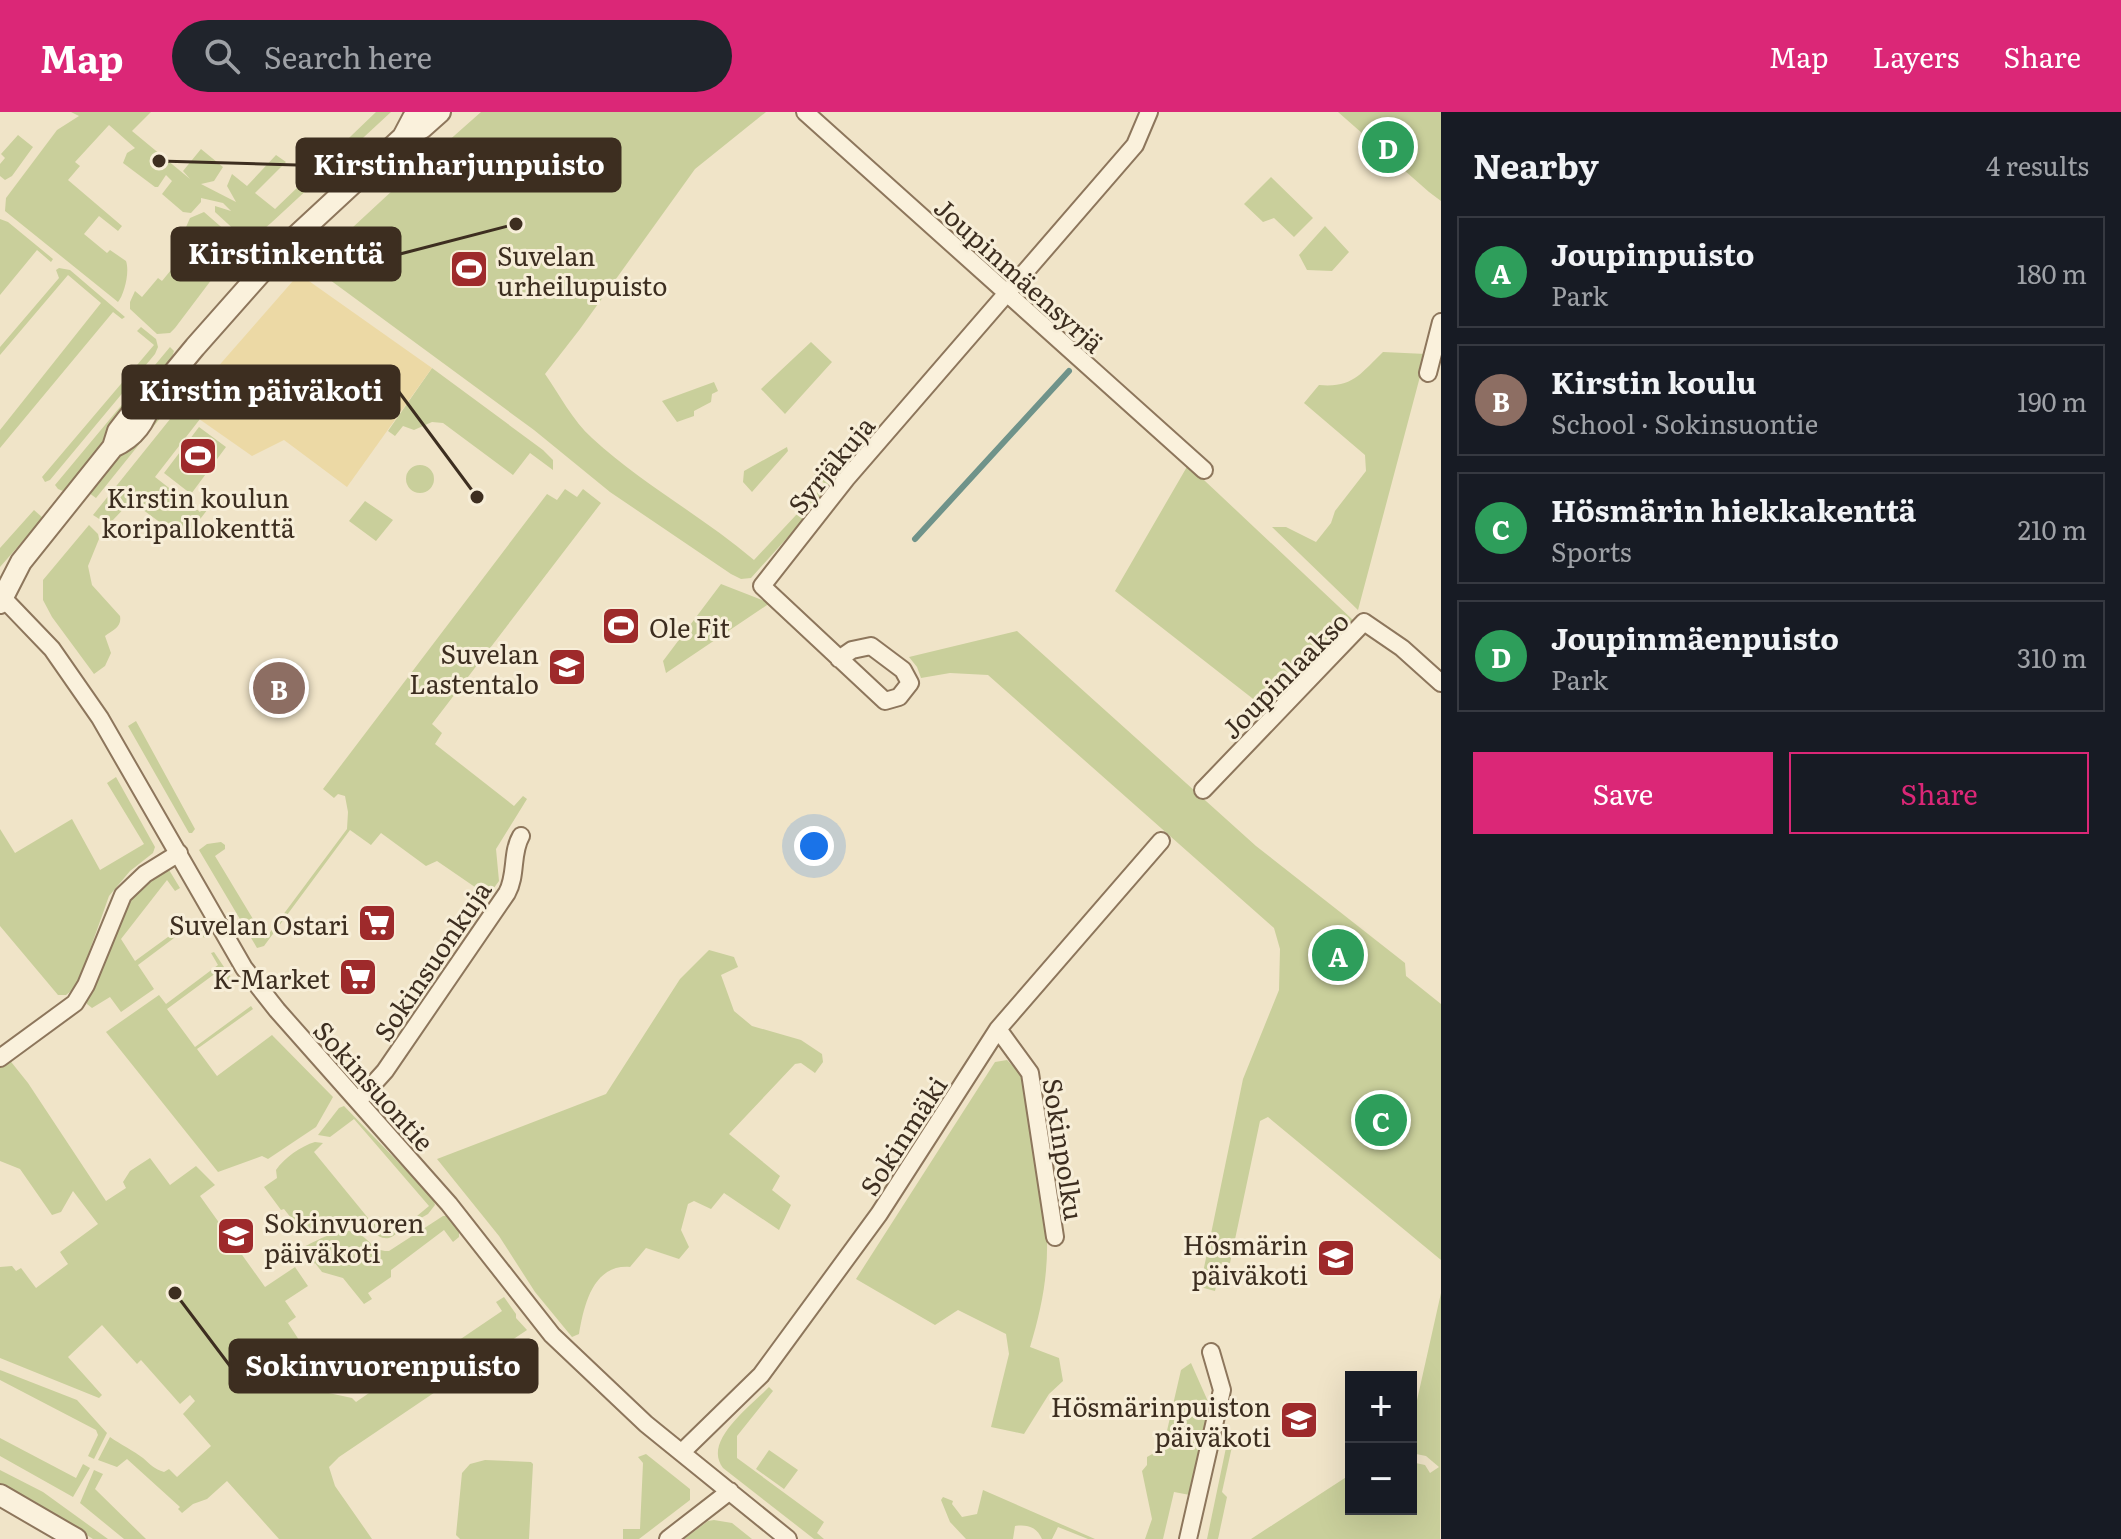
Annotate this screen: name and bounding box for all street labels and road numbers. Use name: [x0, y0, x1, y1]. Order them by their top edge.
street label: Joupinmäensyrjä: [927, 187, 1113, 361]
street label: Syrjäkuja: [777, 406, 883, 522]
street label: Joupinlaakso: [1211, 601, 1357, 747]
street label: Sokinsuonkuja: [363, 872, 499, 1048]
street label: Sokinsuontie: [306, 1011, 444, 1159]
street label: Sokinmäki: [849, 1067, 955, 1202]
street label: Sokinpolku: [1035, 1075, 1095, 1223]

